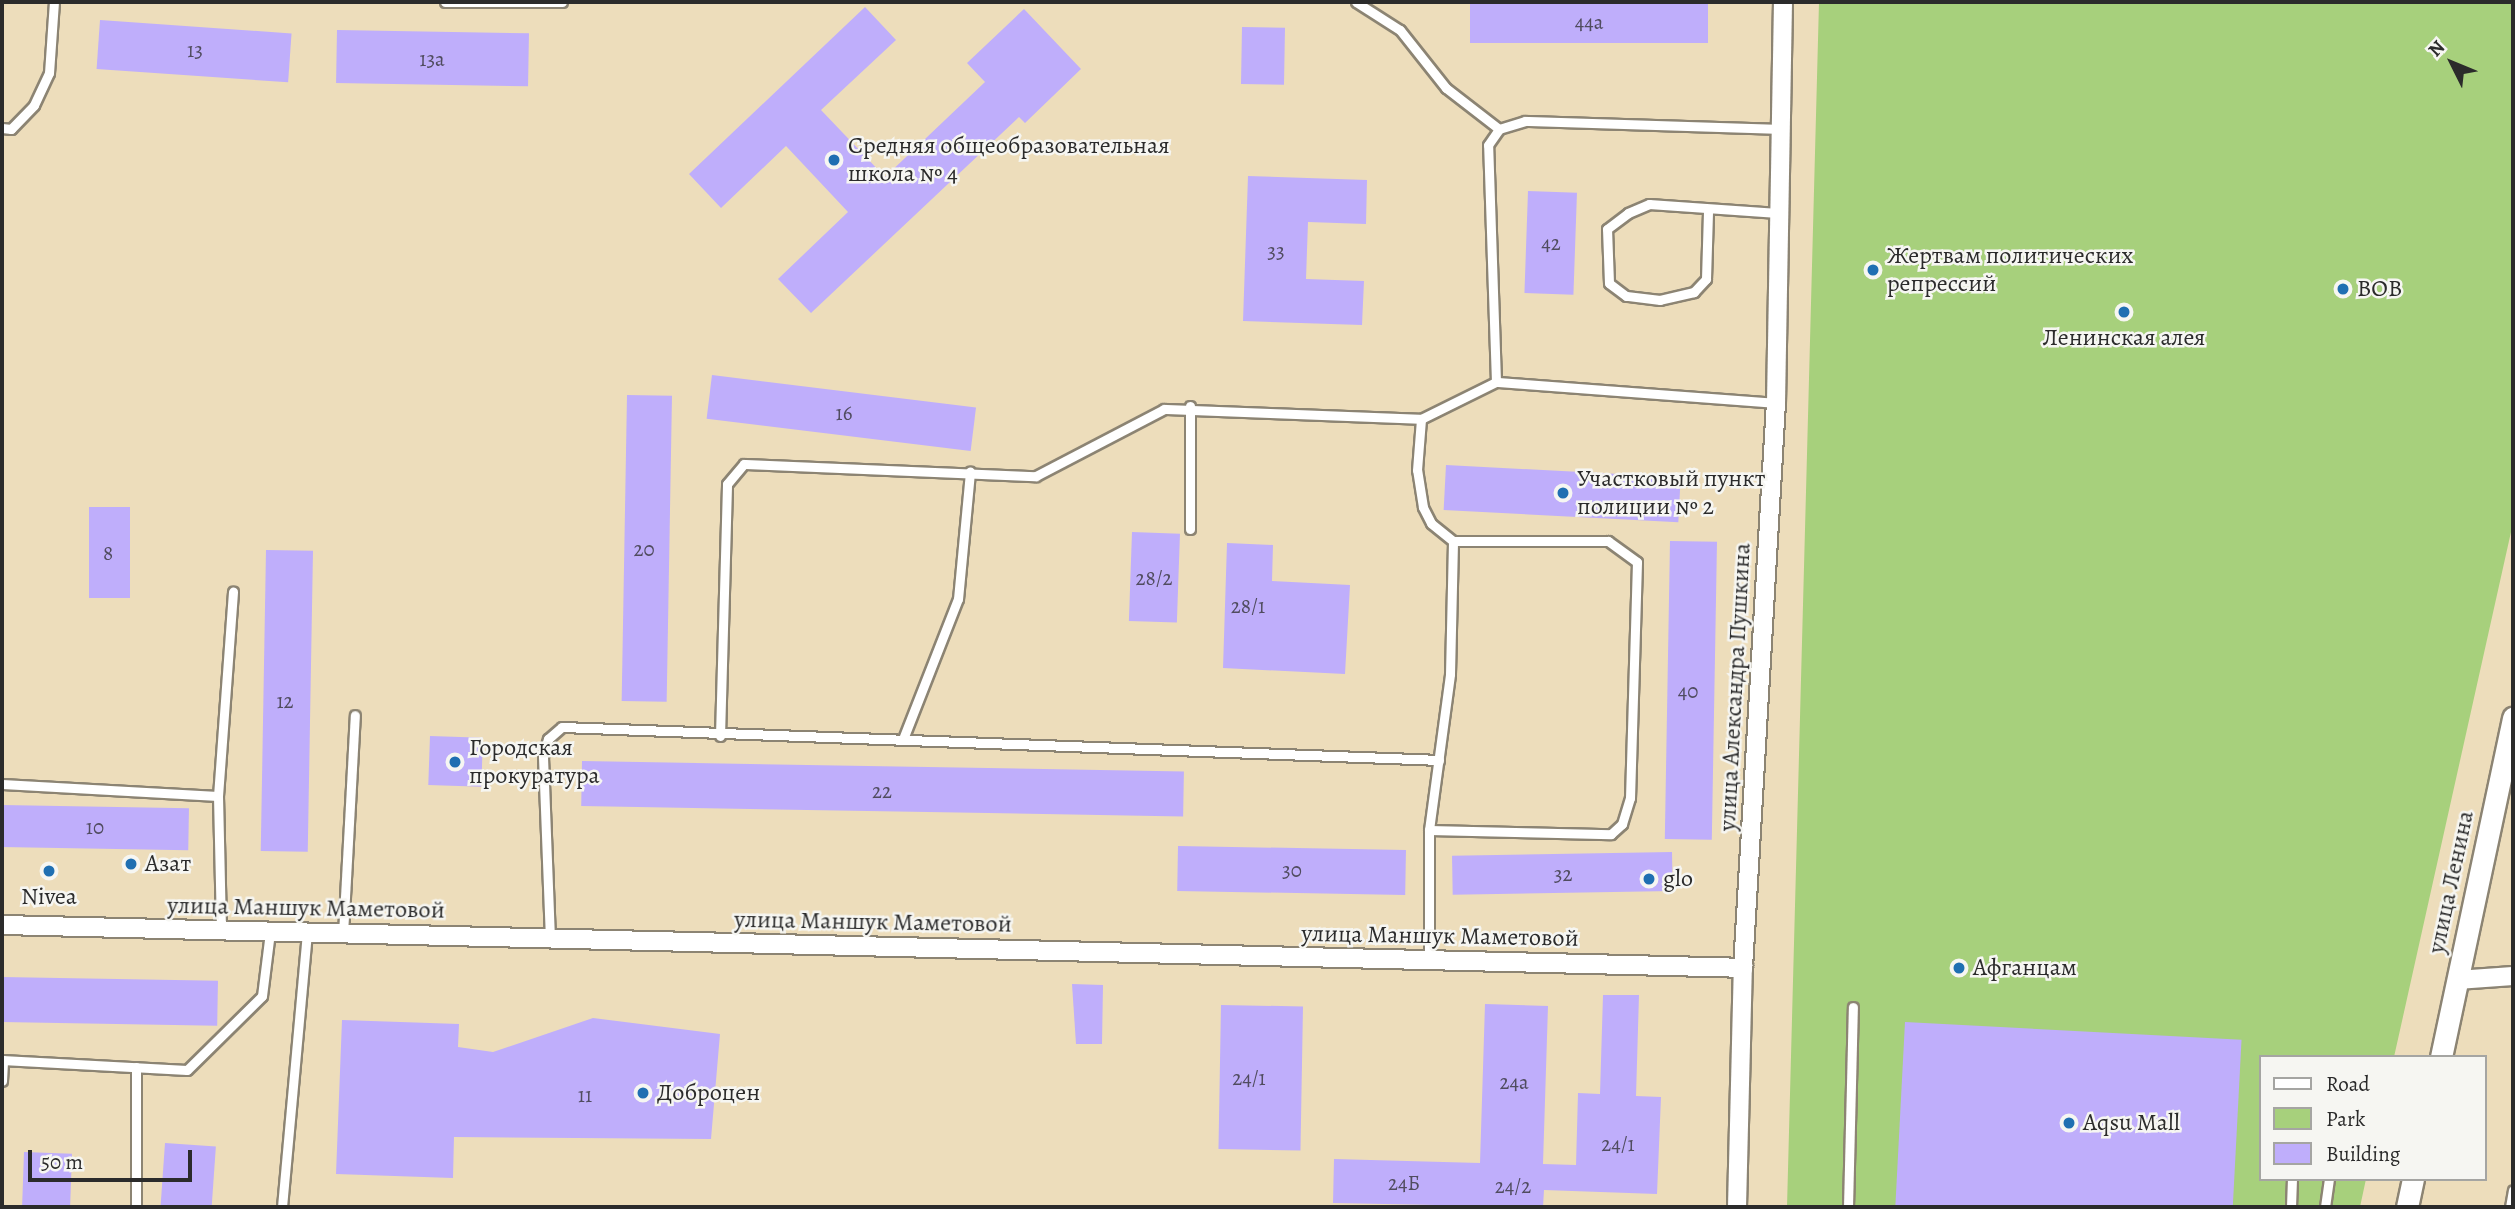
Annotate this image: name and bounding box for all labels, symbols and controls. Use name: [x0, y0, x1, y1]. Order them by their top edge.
house number: 44а: [1575, 9, 1603, 35]
north arrow: [2417, 28, 2487, 98]
text: N: [2422, 35, 2451, 63]
house number: 13: [187, 37, 203, 63]
house number: 13а: [419, 46, 445, 72]
place label: Средняя общеобразовательная школа № 4: [848, 132, 1170, 188]
marker: Средняя общеобразовательная школа № 4: [826, 152, 842, 168]
house number: 42: [1541, 230, 1561, 256]
house number: 33: [1267, 238, 1285, 264]
place label: Жертвам политических репрессий: [1887, 242, 2133, 298]
marker: Жертвам политических репрессий: [1865, 262, 1881, 278]
place label: ВОВ: [2357, 275, 2402, 303]
marker: ВОВ: [2335, 281, 2351, 297]
marker: Ленинская алея: [2116, 304, 2132, 320]
place label: Ленинская алея: [2043, 324, 2205, 352]
house number: 16: [836, 400, 852, 426]
place label: Участковый пункт полиции № 2: [1577, 465, 1765, 521]
marker: Участковый пункт полиции № 2: [1555, 485, 1571, 501]
house number: 20: [633, 536, 655, 562]
house number: 8: [103, 540, 113, 566]
street label: улица Александра Пушкина: [1713, 542, 1757, 832]
house number: 28/2: [1135, 565, 1173, 591]
house number: 28/1: [1231, 593, 1265, 619]
house number: 40: [1678, 678, 1698, 704]
house number: 12: [276, 688, 294, 714]
place label: Городская прокуратура: [469, 734, 600, 790]
marker: Городская прокуратура: [447, 754, 463, 770]
house number: 22: [872, 778, 892, 804]
street label: улица Ленина: [2422, 808, 2480, 956]
house number: 10: [86, 814, 104, 840]
place label: Азат: [145, 850, 191, 878]
marker: Азат: [123, 856, 139, 872]
house number: 30: [1282, 857, 1302, 883]
house number: 32: [1554, 861, 1572, 887]
marker: Nivea: [41, 863, 57, 879]
place label: glo: [1663, 865, 1693, 893]
marker: glo: [1641, 871, 1657, 887]
place label: Nivea: [21, 883, 77, 911]
street label: улица Маншук Маметовой: [167, 891, 445, 925]
street label: улица Маншук Маметовой: [734, 905, 1012, 939]
street label: улица Маншук Маметовой: [1301, 919, 1579, 953]
place label: Афганцам: [1973, 954, 2077, 982]
marker: Афганцам: [1951, 960, 1967, 976]
legend: [2260, 1055, 2487, 1181]
house number: 24/1: [1232, 1065, 1266, 1091]
house number: 24а: [1499, 1069, 1529, 1095]
text: Road: [2326, 1070, 2370, 1098]
place label: Доброцен: [657, 1079, 760, 1107]
house number: 11: [578, 1082, 592, 1108]
marker: Доброцен: [635, 1085, 651, 1101]
text: Park: [2326, 1105, 2365, 1133]
place label: Аqsu Mall: [2083, 1109, 2180, 1137]
marker: Аqsu Mall: [2061, 1115, 2077, 1131]
house number: 24/1: [1601, 1131, 1635, 1157]
scale bar: [32, 1136, 196, 1180]
text: Building: [2326, 1140, 2400, 1168]
text: 50 m: [41, 1148, 83, 1176]
house number: 24Б: [1388, 1170, 1420, 1196]
house number: 24/2: [1495, 1173, 1531, 1199]

